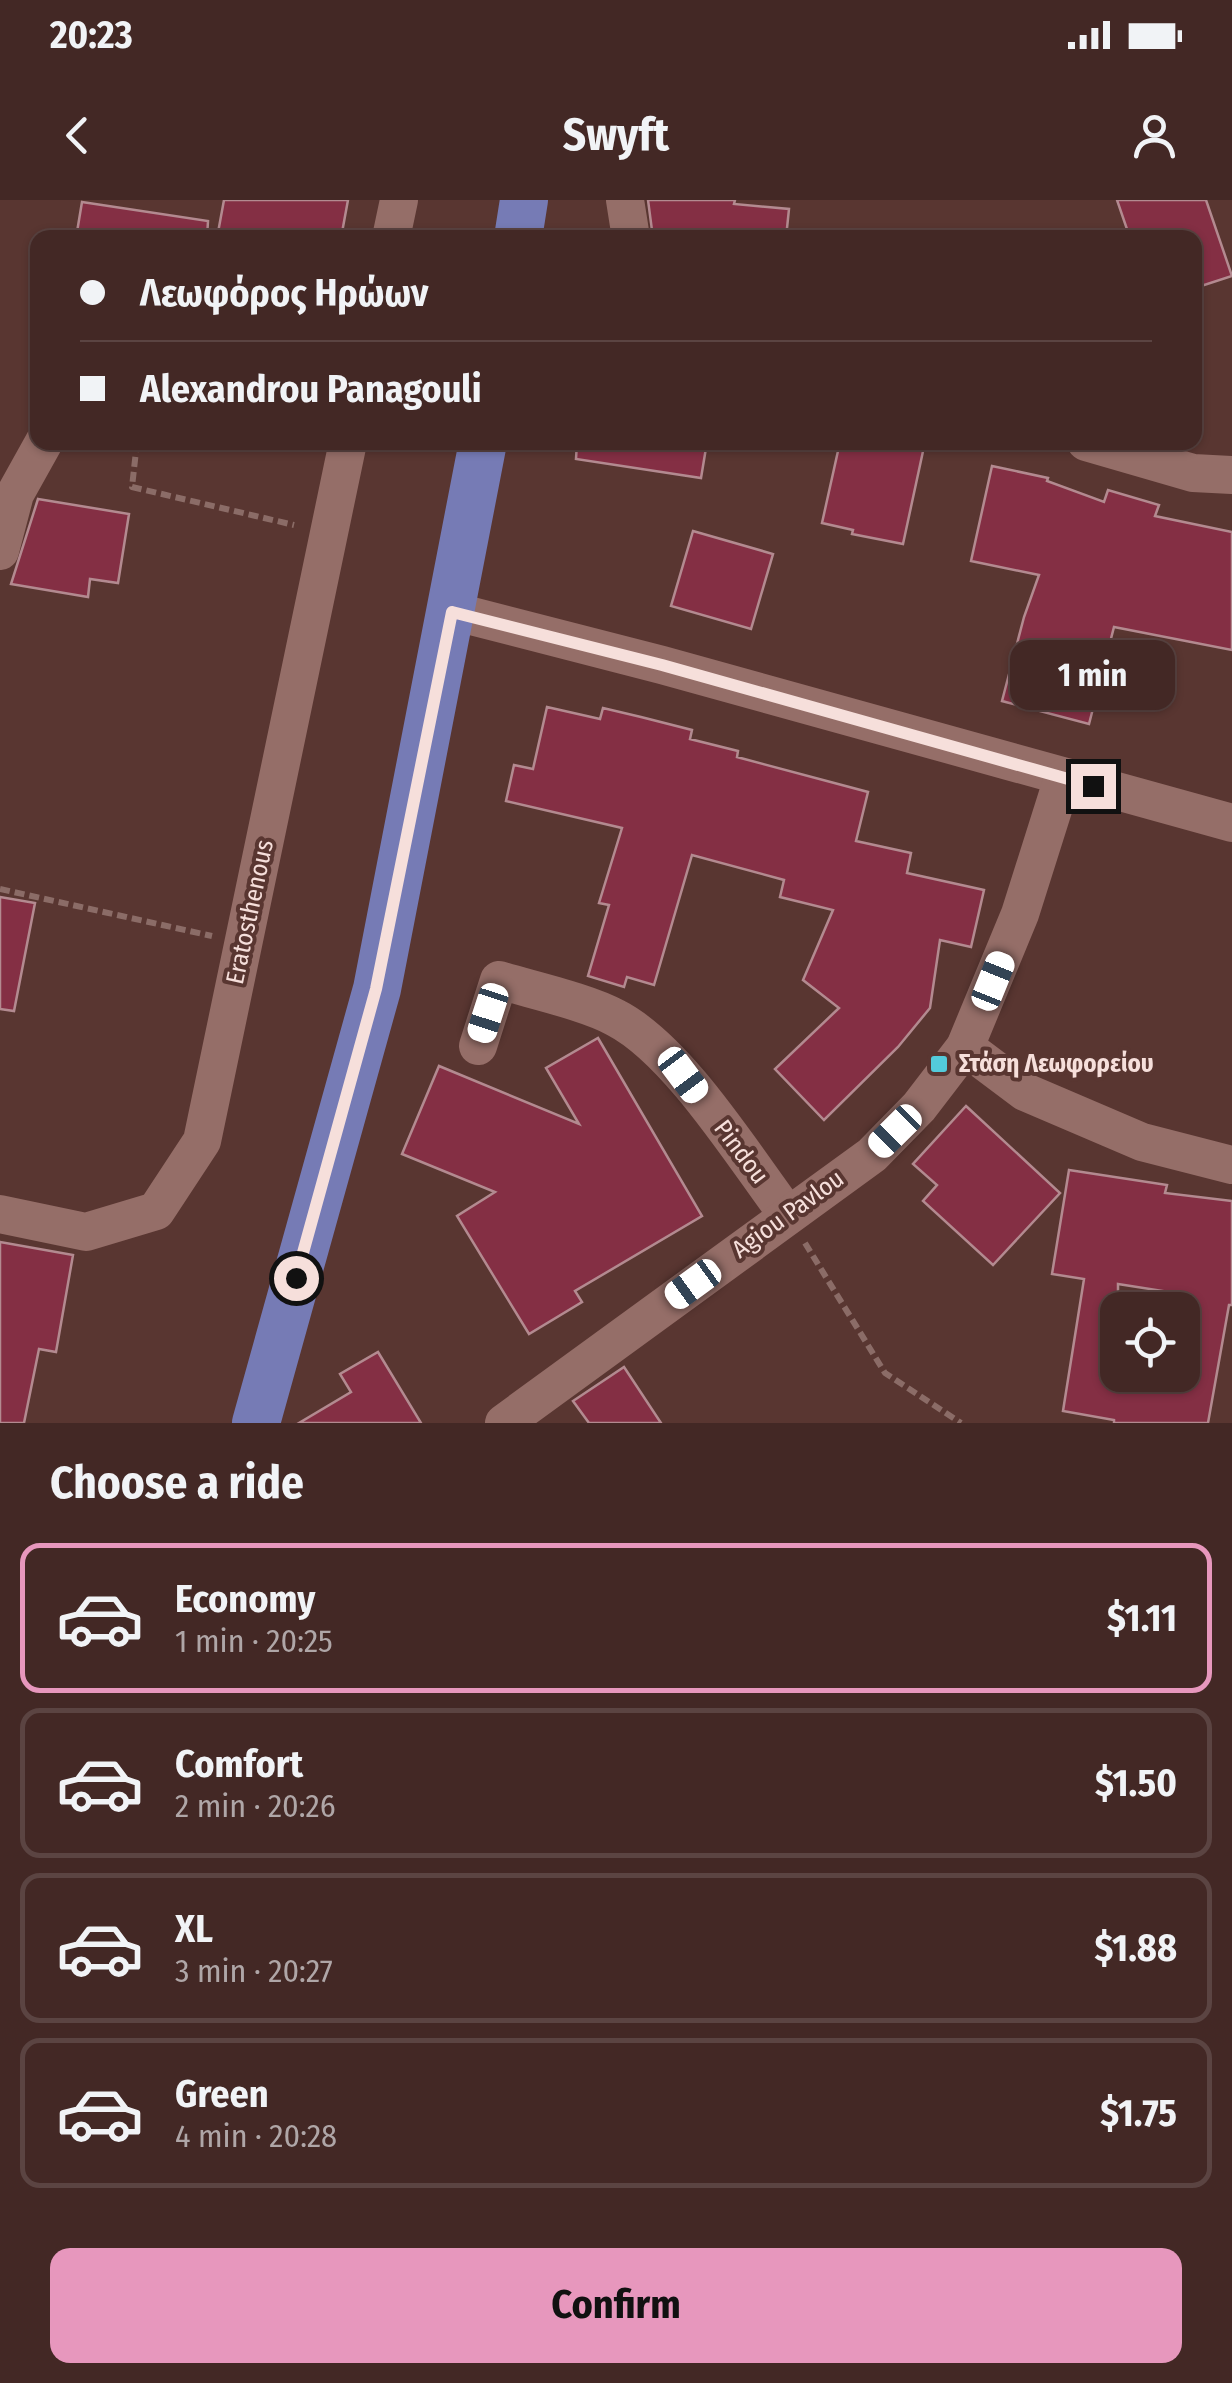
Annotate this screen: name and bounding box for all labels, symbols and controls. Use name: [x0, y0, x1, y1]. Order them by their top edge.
text: 20:23: [50, 12, 133, 58]
icon: back: [50, 108, 105, 163]
text: Swyft: [563, 108, 669, 162]
icon: person: [1127, 108, 1182, 163]
text: Λεωφόρος Ηρώων: [140, 270, 429, 316]
text: Alexandrou Panagouli: [140, 366, 482, 412]
callout: 1 min: [1010, 641, 1176, 711]
text: 1 min: [1058, 656, 1127, 694]
route end: [1071, 764, 1116, 809]
street label: Eratosthenous: [220, 837, 280, 987]
car: [968, 948, 1018, 1014]
car: [464, 980, 512, 1046]
car: [653, 1042, 713, 1108]
place label: Στάση Λεωφορείου: [959, 1049, 1154, 1079]
marker: Στάση Λεωφορείου: [928, 1053, 950, 1075]
car: [863, 1099, 927, 1163]
street label: Pindou: [707, 1114, 775, 1190]
street label: Agiou Pavlou: [726, 1163, 850, 1265]
car: [660, 1254, 726, 1314]
route start: [274, 1256, 319, 1301]
map controls: [1100, 1292, 1200, 1392]
button: locate: [1100, 1292, 1200, 1392]
text: Choose a ride: [50, 1456, 304, 1510]
icon: car: [55, 1573, 145, 1663]
text: Economy: [175, 1576, 315, 1622]
text: $1.11: [1107, 1595, 1177, 1641]
text: 1 min · 20:25: [175, 1622, 333, 1660]
icon: car: [55, 1738, 145, 1828]
text: Comfort: [175, 1741, 303, 1787]
text: $1.50: [1095, 1760, 1177, 1806]
text: 2 min · 20:26: [175, 1787, 336, 1825]
icon: car: [55, 1903, 145, 1993]
text: XL: [175, 1906, 213, 1952]
text: $1.88: [1095, 1925, 1177, 1971]
text: 3 min · 20:27: [175, 1952, 333, 1990]
icon: car: [55, 2068, 145, 2158]
text: Green: [175, 2071, 269, 2117]
text: $1.75: [1100, 2090, 1177, 2136]
text: 4 min · 20:28: [175, 2117, 337, 2155]
button: Confirm: [50, 2248, 1182, 2363]

